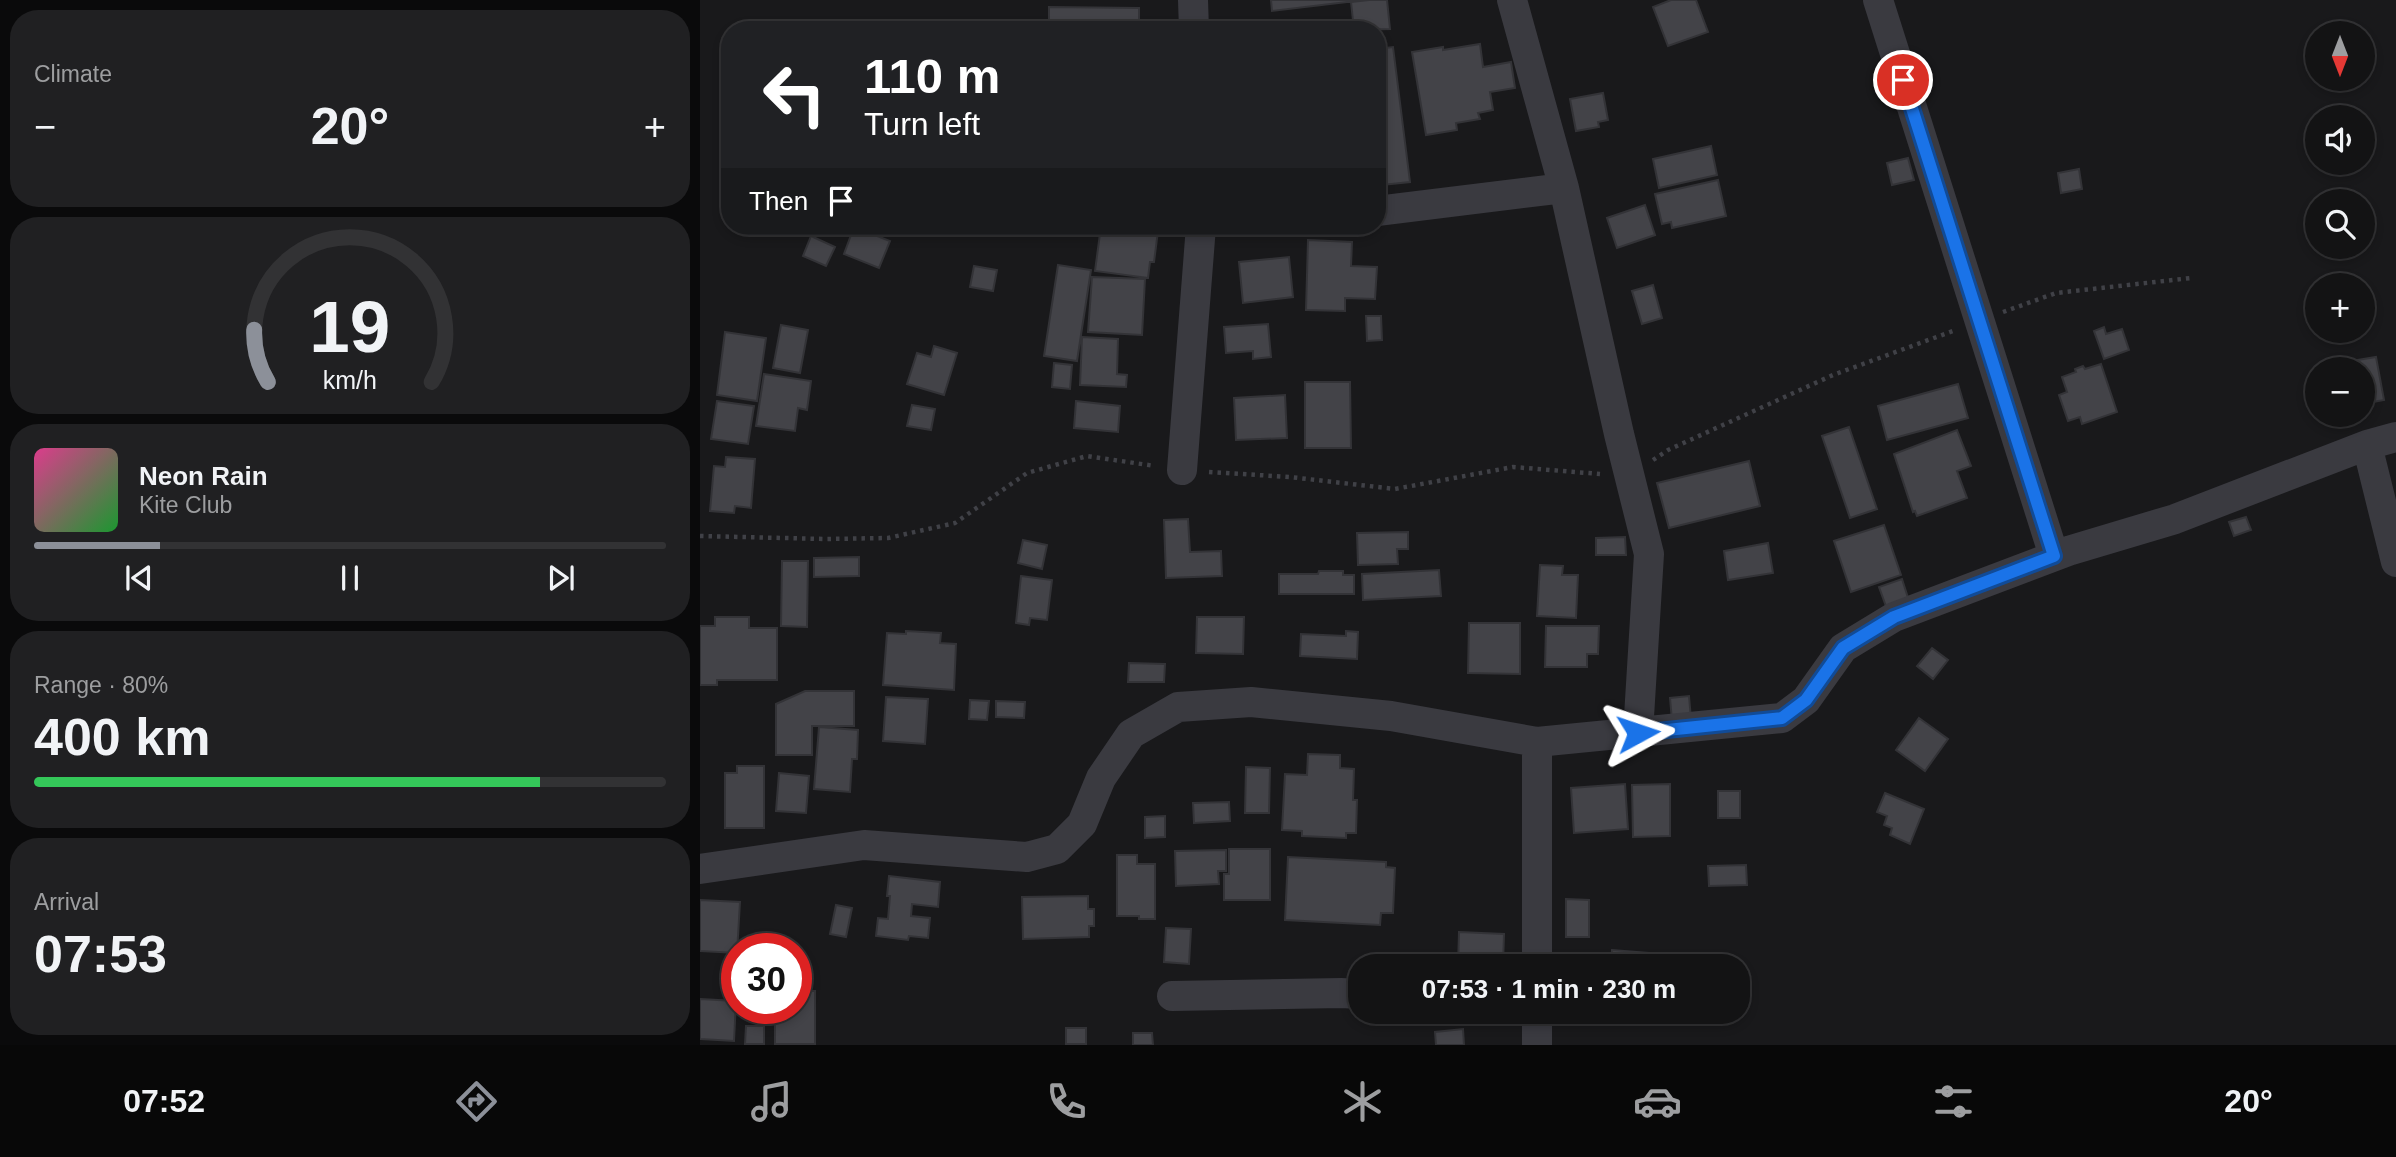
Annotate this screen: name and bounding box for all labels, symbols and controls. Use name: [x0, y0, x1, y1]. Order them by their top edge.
north arrow: [2305, 21, 2375, 91]
map controls: [2305, 21, 2375, 427]
icon: left: [749, 49, 840, 140]
text: 110 m: [864, 49, 1000, 103]
pin: [1873, 50, 1933, 110]
text: Climate: [34, 61, 112, 87]
icon: arrive: [1884, 61, 1922, 99]
text: 20°: [311, 97, 389, 155]
button: sound: [2305, 105, 2375, 175]
text: −: [34, 106, 56, 148]
text: +: [644, 106, 666, 148]
text: Turn left: [864, 106, 980, 142]
icon: arrive: [822, 182, 860, 220]
text: Then: [749, 186, 808, 216]
button: search: [2305, 189, 2375, 259]
button: +: [2305, 273, 2375, 343]
text: 19: [310, 286, 390, 367]
button: −: [2305, 357, 2375, 427]
text: km/h: [323, 365, 377, 393]
text: Neon Rain: [139, 461, 268, 491]
text: Kite Club: [139, 492, 232, 518]
icon: previous: [120, 559, 158, 597]
icon: pause: [331, 559, 369, 597]
icon: next: [542, 559, 580, 597]
text: Range · 80%: [34, 672, 168, 698]
position arrow: [1601, 696, 1675, 770]
text: 400 km: [34, 708, 210, 766]
text: Arrival: [34, 889, 99, 915]
text: 07:53: [34, 925, 167, 983]
speed limit sign: 30: [721, 933, 812, 1024]
text: 07:53 · 1 min · 230 m: [1422, 974, 1676, 1004]
icon: directions: [452, 1077, 501, 1126]
icon: music: [747, 1077, 796, 1126]
icon: phone: [1042, 1077, 1091, 1126]
icon: climate: [1338, 1077, 1387, 1126]
icon: car: [1633, 1077, 1682, 1126]
icon: filters: [1929, 1077, 1978, 1126]
text: 07:52: [123, 1083, 205, 1119]
text: 20°: [2224, 1083, 2273, 1119]

